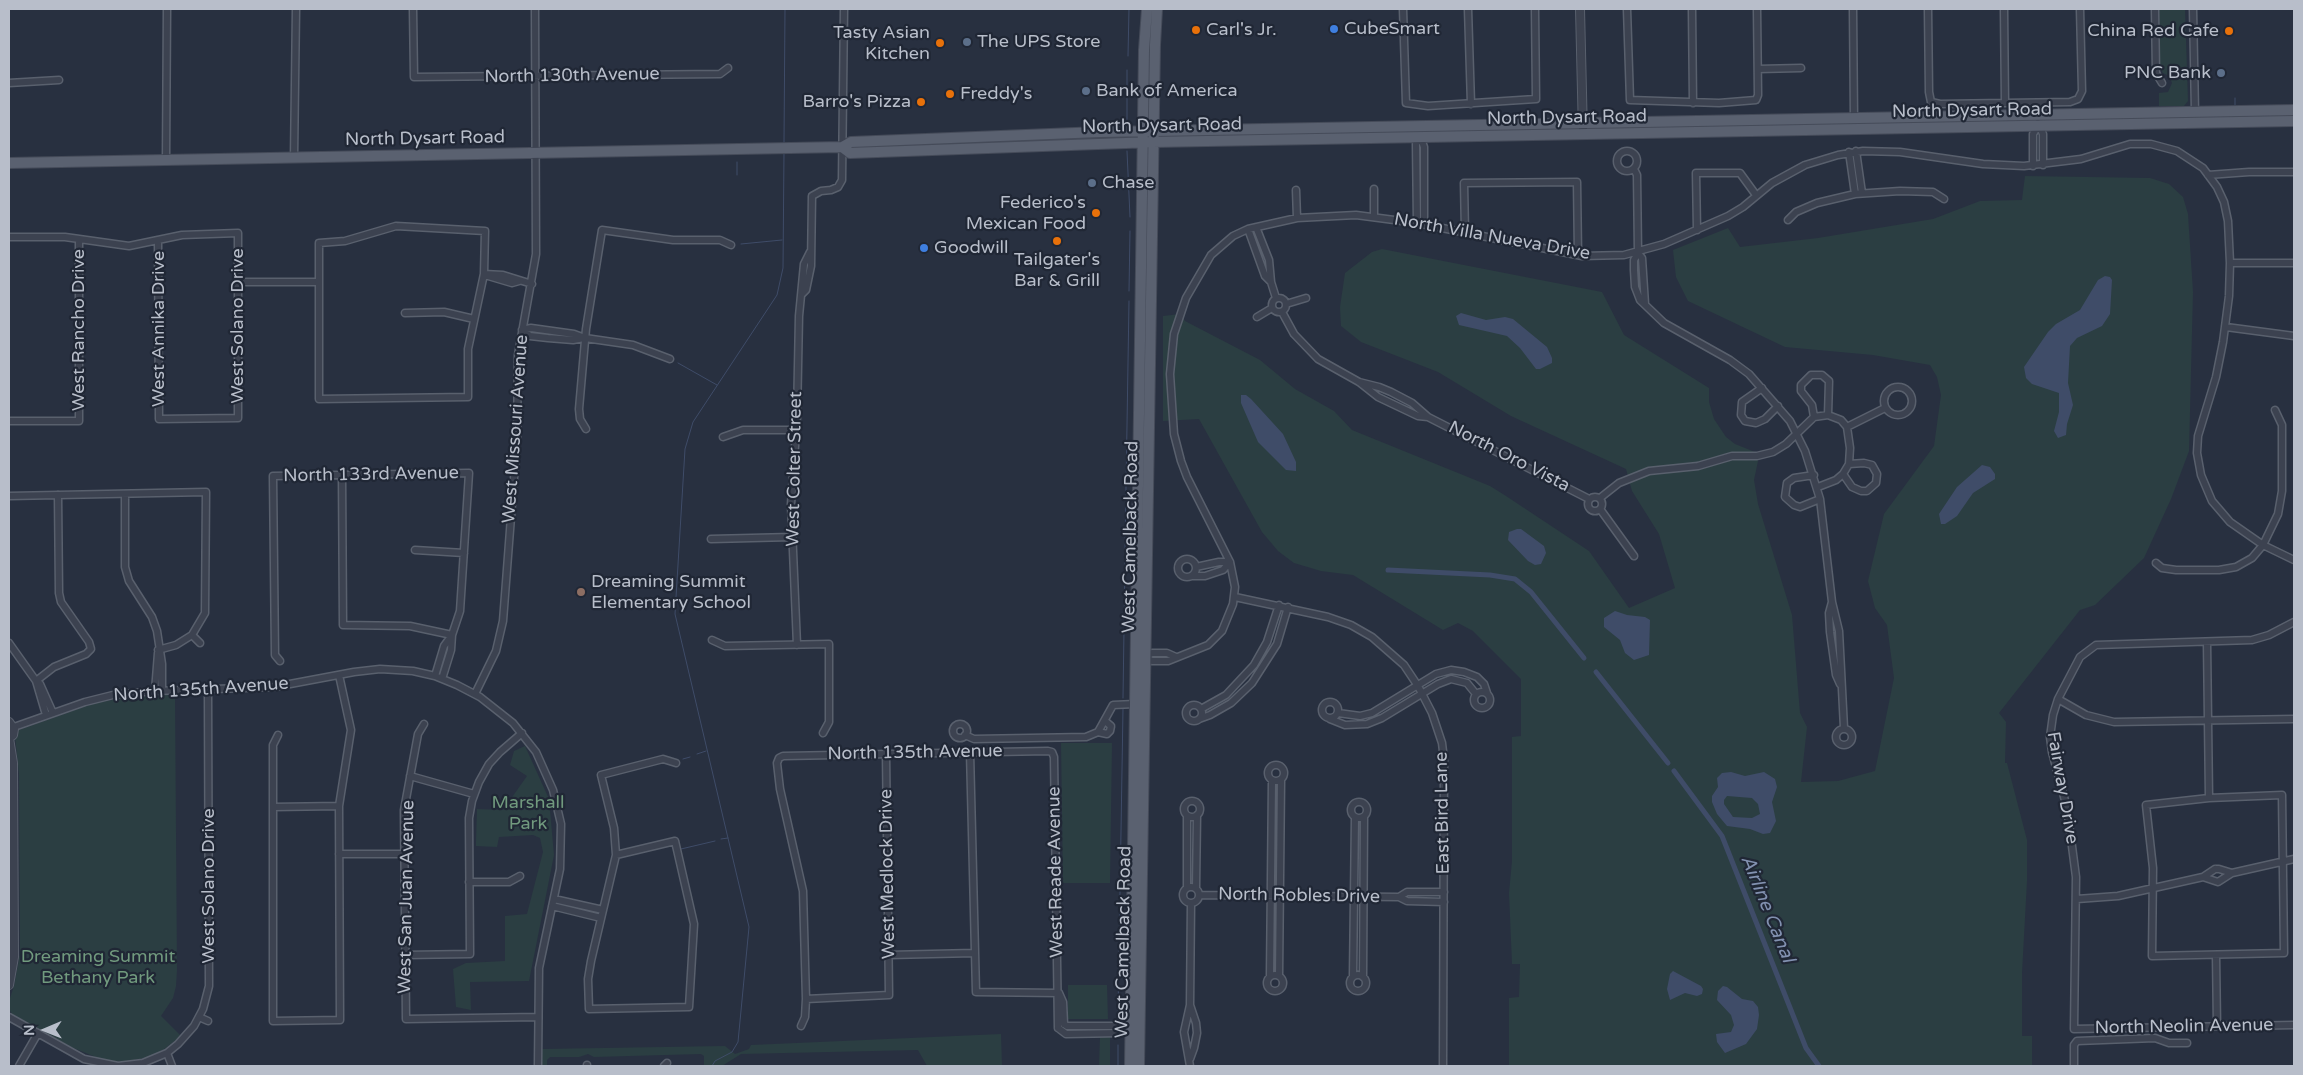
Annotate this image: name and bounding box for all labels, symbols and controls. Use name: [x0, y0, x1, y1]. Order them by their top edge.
place label: CubeSmart: [1344, 18, 1440, 40]
place label: Carl's Jr.: [1206, 19, 1277, 41]
place label: China Red Cafe: [2087, 20, 2219, 42]
place label: Tasty Asian Kitchen: [833, 22, 930, 64]
marker: CubeSmart: [1328, 23, 1340, 35]
marker: Carl's Jr.: [1190, 24, 1202, 36]
marker: China Red Cafe: [2223, 25, 2235, 37]
place label: The UPS Store: [977, 31, 1100, 53]
marker: The UPS Store: [961, 36, 973, 48]
marker: Tasty Asian Kitchen: [934, 37, 946, 49]
place label: PNC Bank: [2124, 62, 2211, 84]
street label: North 130th Avenue: [484, 64, 660, 88]
marker: PNC Bank: [2215, 67, 2227, 79]
place label: Bank of America: [1096, 80, 1238, 102]
place label: Freddy's: [960, 83, 1032, 105]
marker: Bank of America: [1080, 85, 1092, 97]
marker: Freddy's: [944, 88, 956, 100]
place label: Barro's Pizza: [802, 91, 911, 113]
marker: Barro's Pizza: [915, 96, 927, 108]
street label: North Dysart Road: [1892, 99, 2052, 123]
street label: North Dysart Road: [1487, 106, 1647, 130]
street label: North Dysart Road: [1082, 114, 1242, 138]
street label: North Dysart Road: [345, 127, 505, 151]
place label: Chase: [1102, 172, 1154, 194]
marker: Chase: [1086, 177, 1098, 189]
place label: Federico's Mexican Food: [966, 192, 1086, 234]
marker: Federico's Mexican Food: [1090, 207, 1102, 219]
street label: North Villa Nueva Drive: [1392, 209, 1592, 265]
marker: Tailgater's Bar & Grill: [1051, 235, 1063, 247]
place label: Goodwill: [934, 237, 1009, 259]
marker: Goodwill: [918, 242, 930, 254]
street label: West Solano Drive: [227, 248, 249, 404]
street label: West Rancho Drive: [68, 249, 90, 411]
place label: Tailgater's Bar & Grill: [1014, 249, 1100, 292]
street label: West Annika Drive: [148, 251, 170, 407]
street label: West Missouri Avenue: [499, 334, 533, 524]
street label: West Colter Street: [783, 391, 807, 547]
street label: North Oro Vista: [1445, 417, 1573, 497]
street label: West Camelback Road: [1119, 441, 1143, 633]
street label: North 133rd Avenue: [283, 463, 459, 487]
place label: Dreaming Summit Elementary School: [591, 571, 751, 614]
marker: Dreaming Summit Elementary School: [575, 586, 587, 598]
street label: North 135th Avenue: [113, 673, 289, 707]
street label: Fairway Drive: [2041, 730, 2083, 846]
street label: North 135th Avenue: [827, 741, 1003, 765]
street label: East Bird Lane: [1431, 751, 1455, 875]
street label: West Reade Avenue: [1044, 786, 1068, 958]
street label: West Medlock Drive: [876, 789, 900, 959]
park label: Marshall Park: [491, 792, 565, 834]
street label: West San Juan Avenue: [395, 800, 419, 994]
street label: West Solano Drive: [198, 808, 220, 964]
street label: West Camelback Road: [1112, 846, 1136, 1038]
water label: Airline Canal: [1735, 852, 1799, 966]
street label: North Robles Drive: [1218, 884, 1380, 908]
park label: Dreaming Summit Bethany Park: [21, 946, 175, 989]
north arrow: [20, 1005, 70, 1055]
street label: North Neolin Avenue: [2094, 1015, 2274, 1039]
text: N: [21, 1024, 38, 1036]

